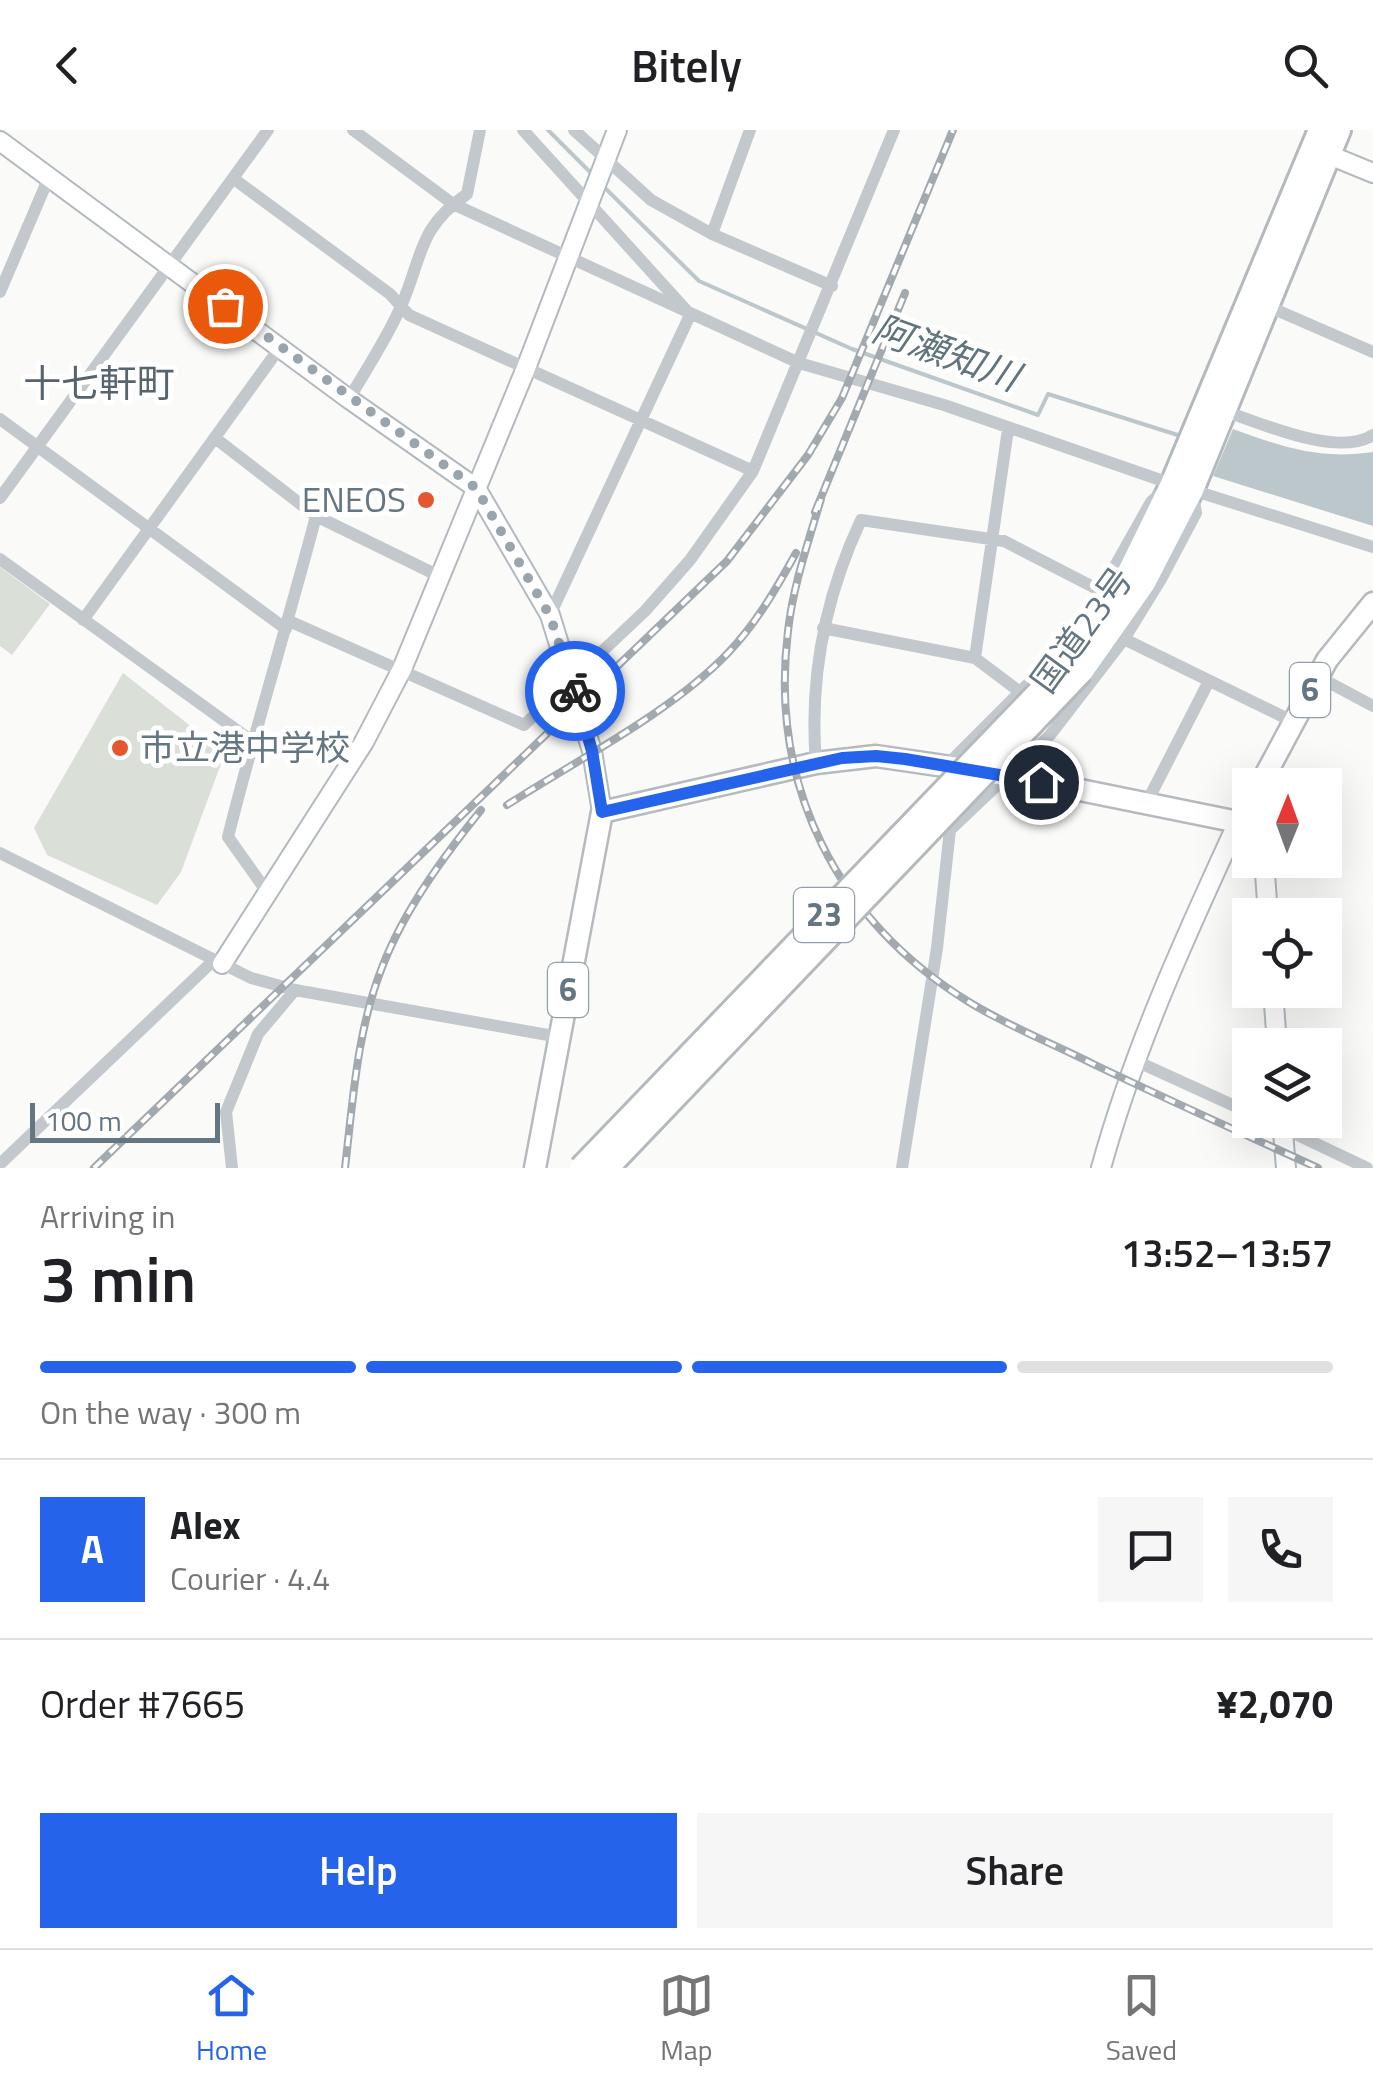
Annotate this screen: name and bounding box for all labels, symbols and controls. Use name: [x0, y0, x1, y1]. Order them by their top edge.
text: Bitely: [631, 31, 742, 99]
icon: back: [40, 38, 95, 93]
icon: search: [1278, 38, 1333, 93]
pin: [183, 264, 268, 349]
icon: bag: [198, 279, 253, 334]
water label: 阿瀬知川: [865, 299, 1031, 407]
district label: 十七軒町: [23, 354, 175, 412]
place label: ENEOS: [302, 472, 406, 526]
marker: ENEOS: [415, 489, 437, 511]
street label: 国道23号: [1017, 555, 1145, 704]
courier: [525, 641, 625, 741]
road number: 6: [1290, 663, 1330, 717]
icon: bike: [548, 664, 603, 719]
place label: 市立港中学校: [140, 720, 350, 774]
marker: 市立港中学校: [109, 737, 131, 759]
pin: [999, 740, 1084, 825]
icon: home: [1014, 755, 1069, 810]
north arrow: [1232, 768, 1342, 878]
map controls: [1232, 768, 1342, 1138]
road number: 23: [794, 888, 854, 942]
button: locate: [1232, 898, 1342, 1008]
road number: 6: [548, 963, 588, 1017]
button: layers: [1232, 1028, 1342, 1138]
scale bar: [30, 1098, 220, 1143]
text: 100 m: [45, 1099, 122, 1142]
text: Arriving in: [40, 1192, 176, 1240]
text: 13:52–13:57: [1121, 1224, 1333, 1282]
text: 3 min: [40, 1228, 196, 1327]
text: On the way · 300 m: [40, 1388, 301, 1436]
text: Alex: [170, 1496, 241, 1554]
button: chat: [1098, 1497, 1203, 1602]
button: phone: [1228, 1497, 1333, 1602]
text: A: [81, 1520, 104, 1578]
text: Courier · 4.4: [170, 1554, 330, 1602]
text: Order #7665: [40, 1675, 245, 1733]
text: ¥2,070: [1217, 1675, 1333, 1733]
button: Help: [40, 1813, 677, 1928]
button: Share: [697, 1813, 1333, 1928]
tab: Home: [196, 1968, 267, 2071]
tab: Map: [659, 1968, 714, 2071]
tab: Saved: [1106, 1968, 1177, 2071]

